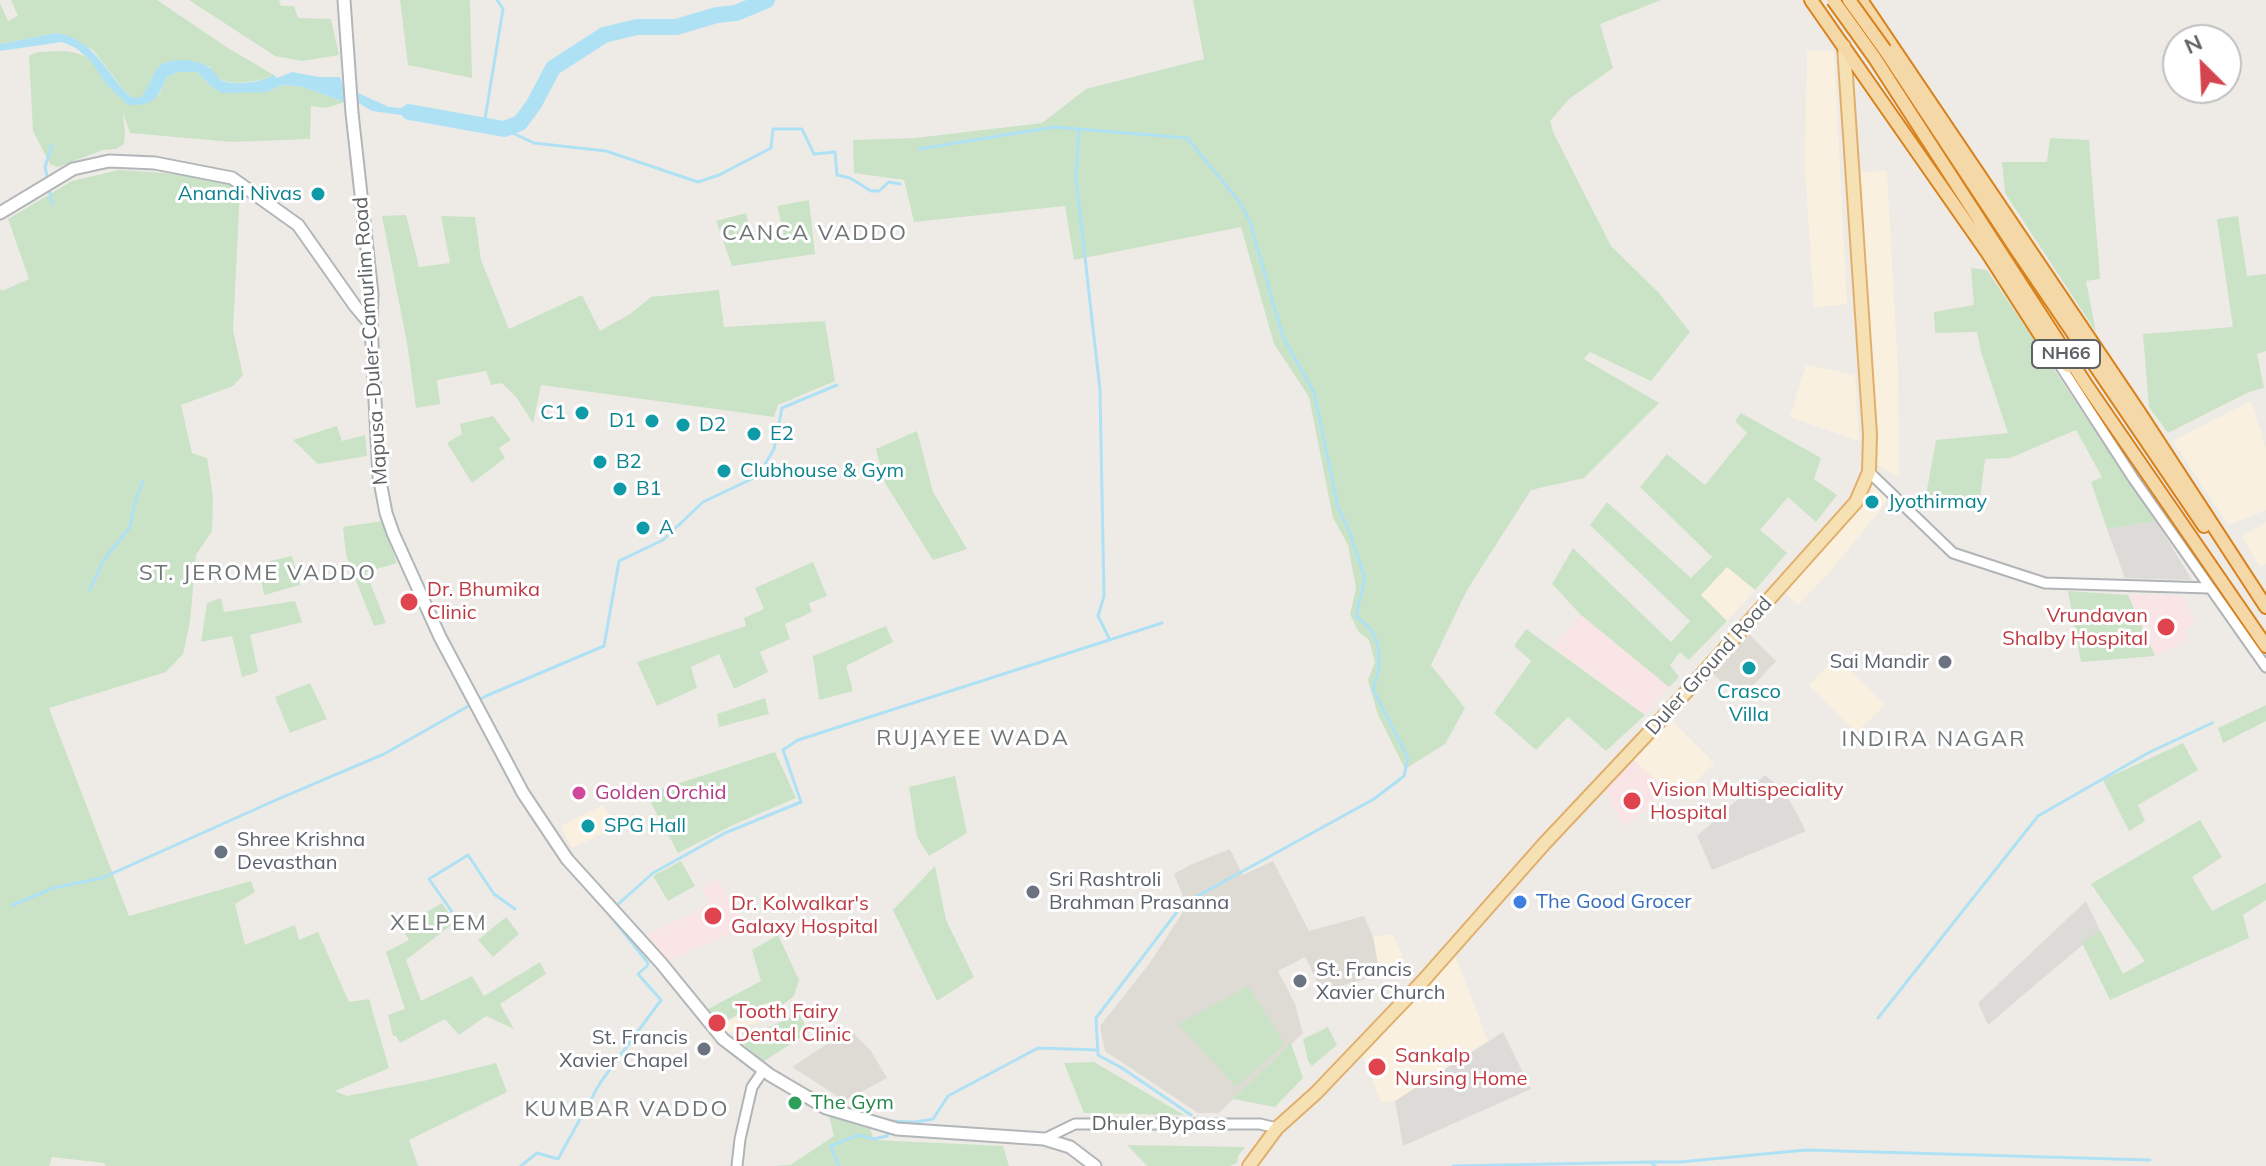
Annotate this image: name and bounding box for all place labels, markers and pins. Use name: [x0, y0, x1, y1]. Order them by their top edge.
place label: Anandi Nivas: [178, 182, 302, 206]
marker: Anandi Nivas: [309, 185, 327, 203]
place label: C1: [540, 401, 566, 425]
marker: C1: [573, 404, 591, 422]
place label: D1: [609, 409, 636, 433]
marker: D1: [643, 412, 661, 430]
place label: D2: [699, 413, 726, 437]
marker: D2: [674, 416, 692, 434]
place label: E2: [770, 422, 794, 446]
marker: E2: [745, 425, 763, 443]
place label: B2: [616, 450, 642, 474]
marker: B2: [591, 453, 609, 471]
place label: Clubhouse & Gym: [740, 459, 904, 483]
marker: Clubhouse & Gym: [715, 462, 733, 480]
place label: B1: [636, 477, 662, 501]
marker: B1: [611, 480, 629, 498]
place label: Jyothirmay: [1888, 490, 1987, 514]
marker: Jyothirmay: [1863, 493, 1881, 511]
place label: A: [659, 516, 674, 540]
marker: A: [634, 519, 652, 537]
place label: Dr. Bhumika Clinic: [427, 578, 540, 625]
marker: Dr. Bhumika Clinic: [398, 591, 420, 613]
place label: Vrundavan Shalby Hospital: [2002, 604, 2148, 651]
marker: Vrundavan Shalby Hospital: [2155, 616, 2177, 638]
place label: Sai Mandir: [1830, 650, 1929, 674]
marker: Sai Mandir: [1936, 653, 1954, 671]
marker: Crasco Villa: [1740, 659, 1758, 677]
place label: Crasco Villa: [1717, 680, 1781, 727]
place label: Vision Multispeciality Hospital: [1650, 778, 1844, 825]
place label: Golden Orchid: [595, 781, 727, 805]
marker: Golden Orchid: [570, 784, 588, 802]
marker: Vision Multispeciality Hospital: [1621, 790, 1643, 812]
place label: SPG Hall: [604, 814, 686, 838]
marker: SPG Hall: [579, 817, 597, 835]
place label: Shree Krishna Devasthan: [237, 828, 365, 875]
marker: Shree Krishna Devasthan: [212, 843, 230, 861]
place label: Sri Rashtroli Brahman Prasanna: [1049, 868, 1229, 915]
marker: Sri Rashtroli Brahman Prasanna: [1024, 883, 1042, 901]
place label: The Good Grocer: [1536, 890, 1692, 914]
place label: Dr. Kolwalkar's Galaxy Hospital: [731, 892, 878, 939]
marker: The Good Grocer: [1511, 893, 1529, 911]
marker: Dr. Kolwalkar's Galaxy Hospital: [702, 905, 724, 927]
place label: St. Francis Xavier Church: [1316, 958, 1445, 1005]
marker: St. Francis Xavier Church: [1291, 972, 1309, 990]
place label: Tooth Fairy Dental Clinic: [735, 1000, 851, 1047]
marker: Tooth Fairy Dental Clinic: [706, 1012, 728, 1034]
place label: St. Francis Xavier Chapel: [559, 1026, 688, 1073]
marker: St. Francis Xavier Chapel: [695, 1040, 713, 1058]
place label: Sankalp Nursing Home: [1395, 1044, 1527, 1091]
marker: Sankalp Nursing Home: [1366, 1056, 1388, 1078]
place label: The Gym: [811, 1091, 894, 1115]
marker: The Gym: [786, 1094, 804, 1112]

